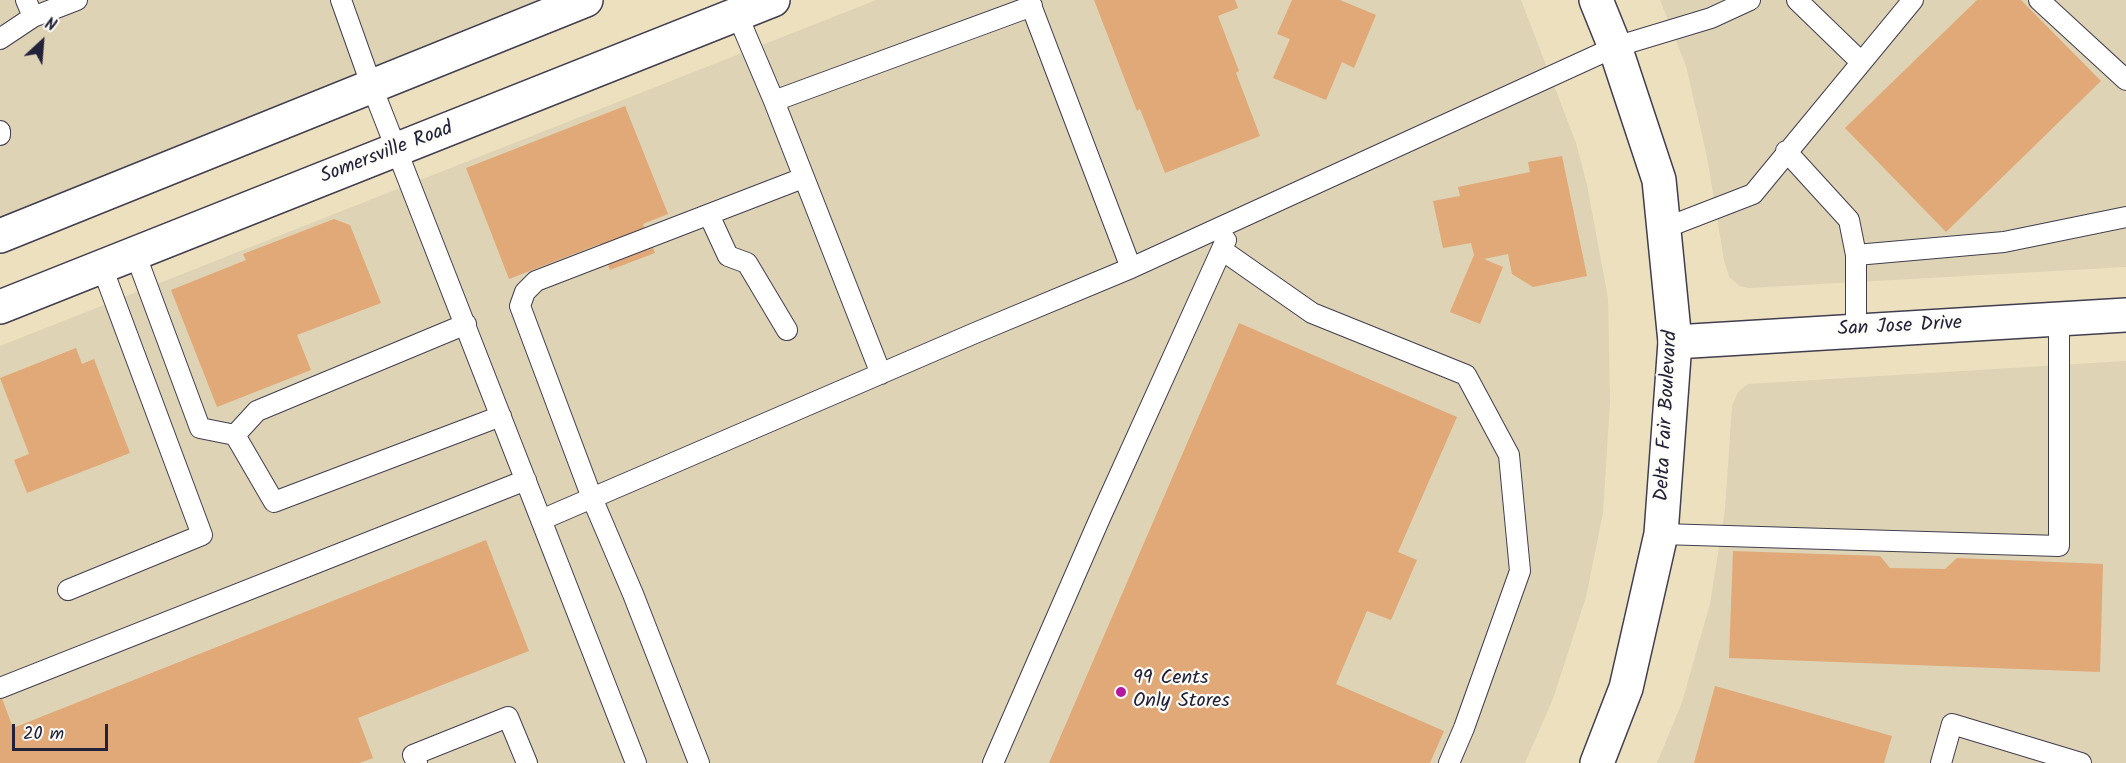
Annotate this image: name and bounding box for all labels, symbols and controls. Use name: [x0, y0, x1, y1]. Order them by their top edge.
north arrow: [12, 12, 72, 72]
text: N: [40, 12, 60, 39]
street label: Somersville Road: [317, 118, 457, 190]
street label: San Jose Drive: [1837, 313, 1963, 343]
street label: Delta Fair Boulevard: [1652, 330, 1684, 502]
place label: 99 Cents Only Stores: [1133, 668, 1230, 715]
marker: 99 Cents Only Stores: [1114, 685, 1128, 699]
scale bar: [15, 712, 111, 750]
text: 20 m: [23, 720, 64, 749]

